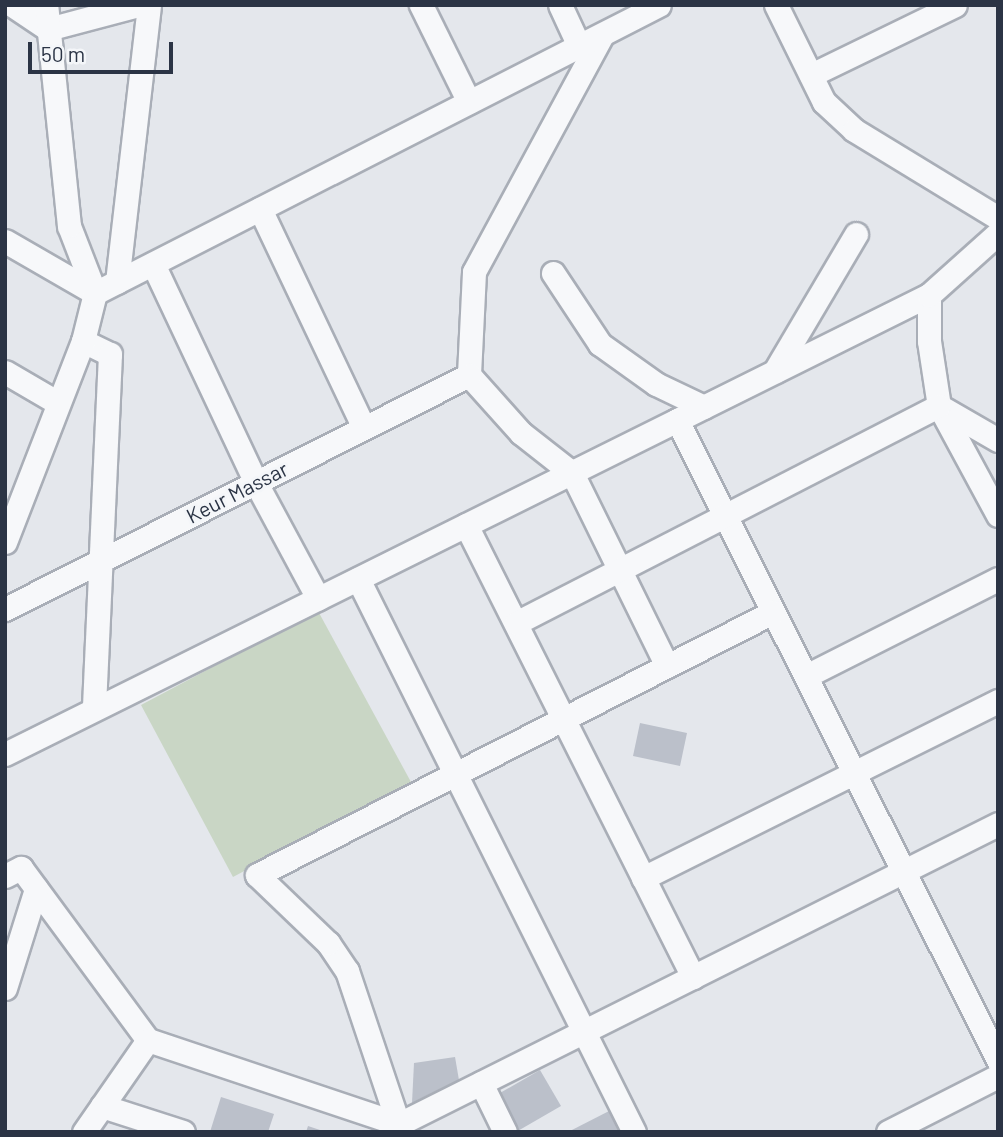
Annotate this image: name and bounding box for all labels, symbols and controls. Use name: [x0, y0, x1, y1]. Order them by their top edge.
scale bar: [32, 28, 177, 72]
text: 50 m: [41, 41, 85, 66]
street label: Keur Massar: [182, 456, 292, 528]

